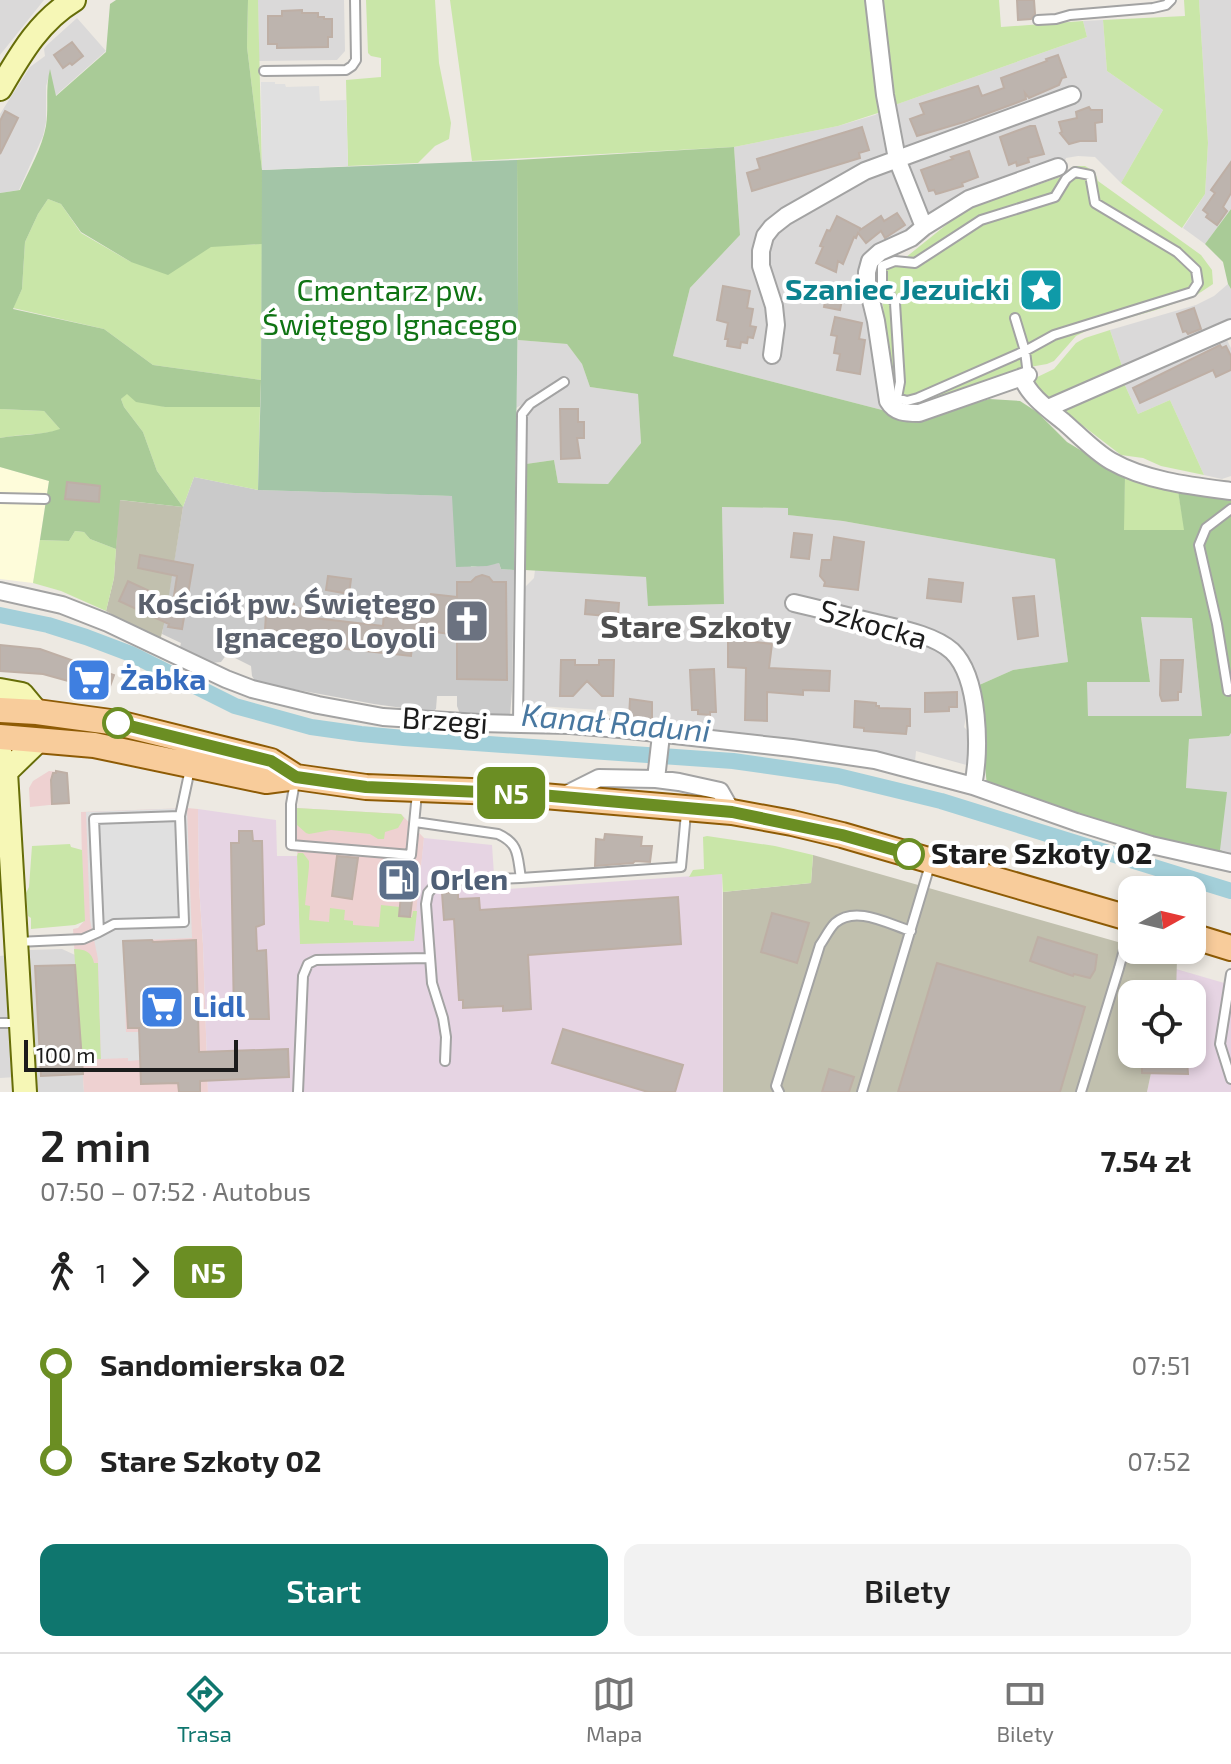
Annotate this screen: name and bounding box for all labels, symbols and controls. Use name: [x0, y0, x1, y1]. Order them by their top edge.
place icon: Szaniec Jezuicki: [1017, 266, 1065, 314]
place label: Szaniec Jezuicki: [785, 270, 1010, 306]
park label: Cmentarz pw. Świętego Ignacego: [262, 271, 518, 341]
place label: Kościół pw. Świętego Ignacego Loyoli: [137, 584, 436, 655]
street label: Szkocka: [816, 591, 932, 656]
church icon: Kościół pw. Świętego Ignacego Loyoli: [443, 597, 491, 645]
district label: Stare Szkoty: [600, 606, 792, 645]
supermarket icon: Żabka: [65, 656, 113, 704]
place label: Żabka: [120, 660, 206, 696]
water label: Kanał Raduni: [520, 694, 712, 748]
street label: Brzegi: [401, 698, 489, 740]
unlabelled marker: [103, 708, 133, 738]
line badge: N5: [475, 767, 547, 819]
text: N5: [493, 776, 529, 810]
place label: Stare Szkoty 02: [931, 834, 1153, 871]
marker: Stare Szkoty 02: [894, 839, 924, 869]
fuel station icon: Orlen: [375, 856, 423, 904]
place label: Orlen: [430, 860, 508, 896]
north arrow: [1118, 876, 1206, 964]
map controls: [1118, 876, 1206, 1068]
button: locate: [1118, 980, 1206, 1068]
supermarket icon: Lidl: [138, 983, 186, 1031]
place label: Lidl: [193, 987, 245, 1023]
scale bar: [24, 1036, 238, 1072]
text: 100 m: [36, 1041, 95, 1067]
text: 2 min: [40, 1118, 151, 1171]
text: 7.54 zł: [1100, 1142, 1191, 1178]
text: 07:50 – 07:52 · Autobus: [40, 1175, 311, 1206]
icon: walk: [40, 1250, 84, 1294]
icon: forward: [118, 1250, 162, 1294]
text: N5: [190, 1255, 226, 1289]
text: 1: [96, 1257, 106, 1288]
text: Sandomierska 02: [100, 1346, 345, 1382]
text: 07:51: [1132, 1349, 1191, 1380]
text: Stare Szkoty 02: [100, 1442, 322, 1478]
text: 07:52: [1127, 1445, 1191, 1476]
button: Start: [40, 1544, 608, 1636]
button: Bilety: [624, 1544, 1191, 1636]
tab: Trasa: [177, 1672, 232, 1746]
tab: Mapa: [586, 1672, 642, 1746]
tab: Bilety: [996, 1672, 1054, 1746]

